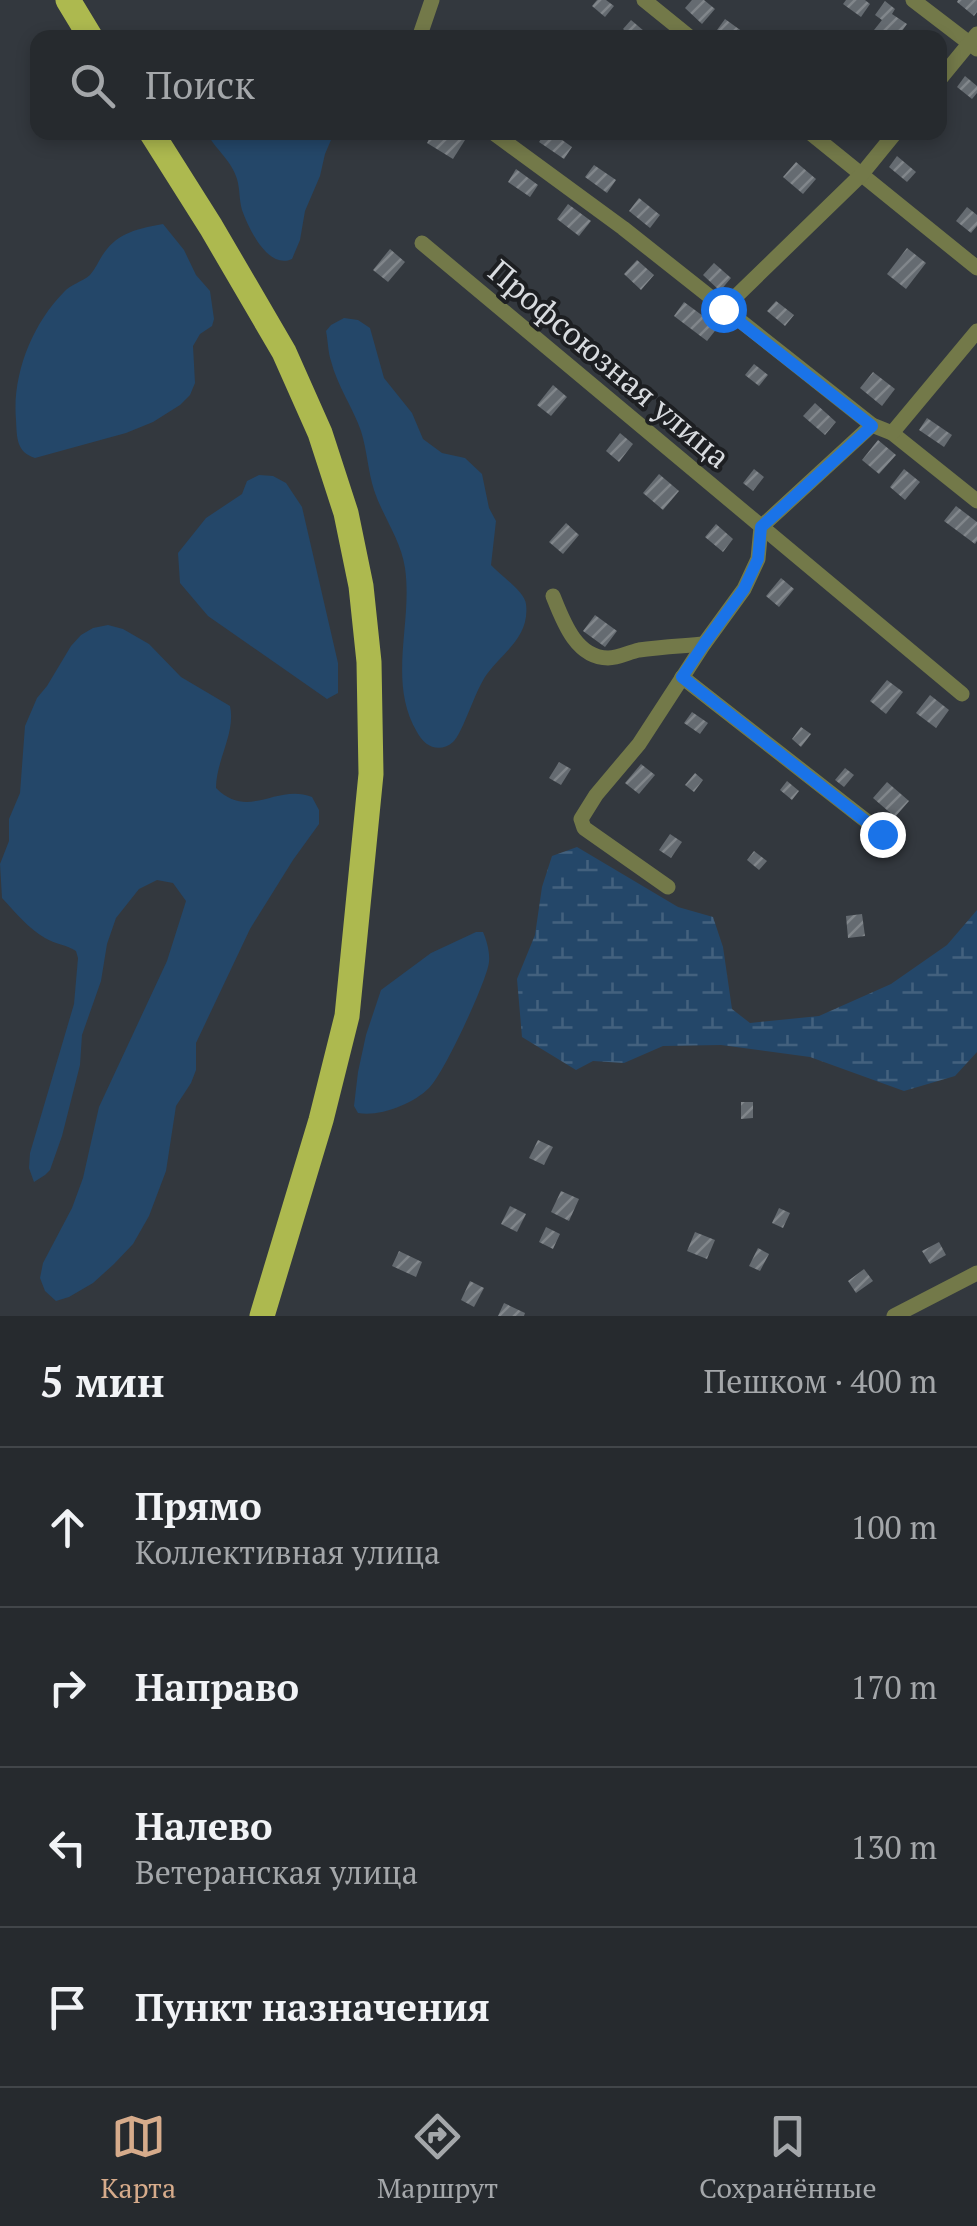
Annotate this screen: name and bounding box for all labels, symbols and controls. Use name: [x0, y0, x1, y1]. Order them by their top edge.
search box: [30, 30, 947, 140]
icon: search: [65, 58, 120, 113]
text: Поиск: [145, 60, 255, 110]
street label: Профсоюзная улица: [480, 250, 739, 477]
route start: [701, 287, 747, 333]
route end: [860, 812, 906, 858]
text: 5 мин: [40, 1353, 165, 1409]
text: Пешком · 400 m: [703, 1360, 937, 1402]
text: Прямо: [135, 1481, 262, 1531]
icon: ahead: [40, 1500, 95, 1555]
text: 100 m: [850, 1506, 937, 1548]
text: Коллективная улица: [135, 1531, 440, 1573]
icon: right: [40, 1660, 95, 1715]
text: Направо: [135, 1662, 299, 1712]
text: 170 m: [850, 1666, 937, 1708]
text: Налево: [135, 1801, 273, 1851]
icon: left: [40, 1820, 95, 1875]
text: 130 m: [850, 1826, 937, 1868]
text: Ветеранская улица: [135, 1851, 418, 1893]
icon: arrive: [40, 1980, 95, 2035]
text: Пункт назначения: [135, 1982, 490, 2032]
tab: Карта: [100, 2109, 176, 2206]
tab: Маршрут: [377, 2109, 498, 2206]
tab: Сохранённые: [699, 2109, 877, 2206]

